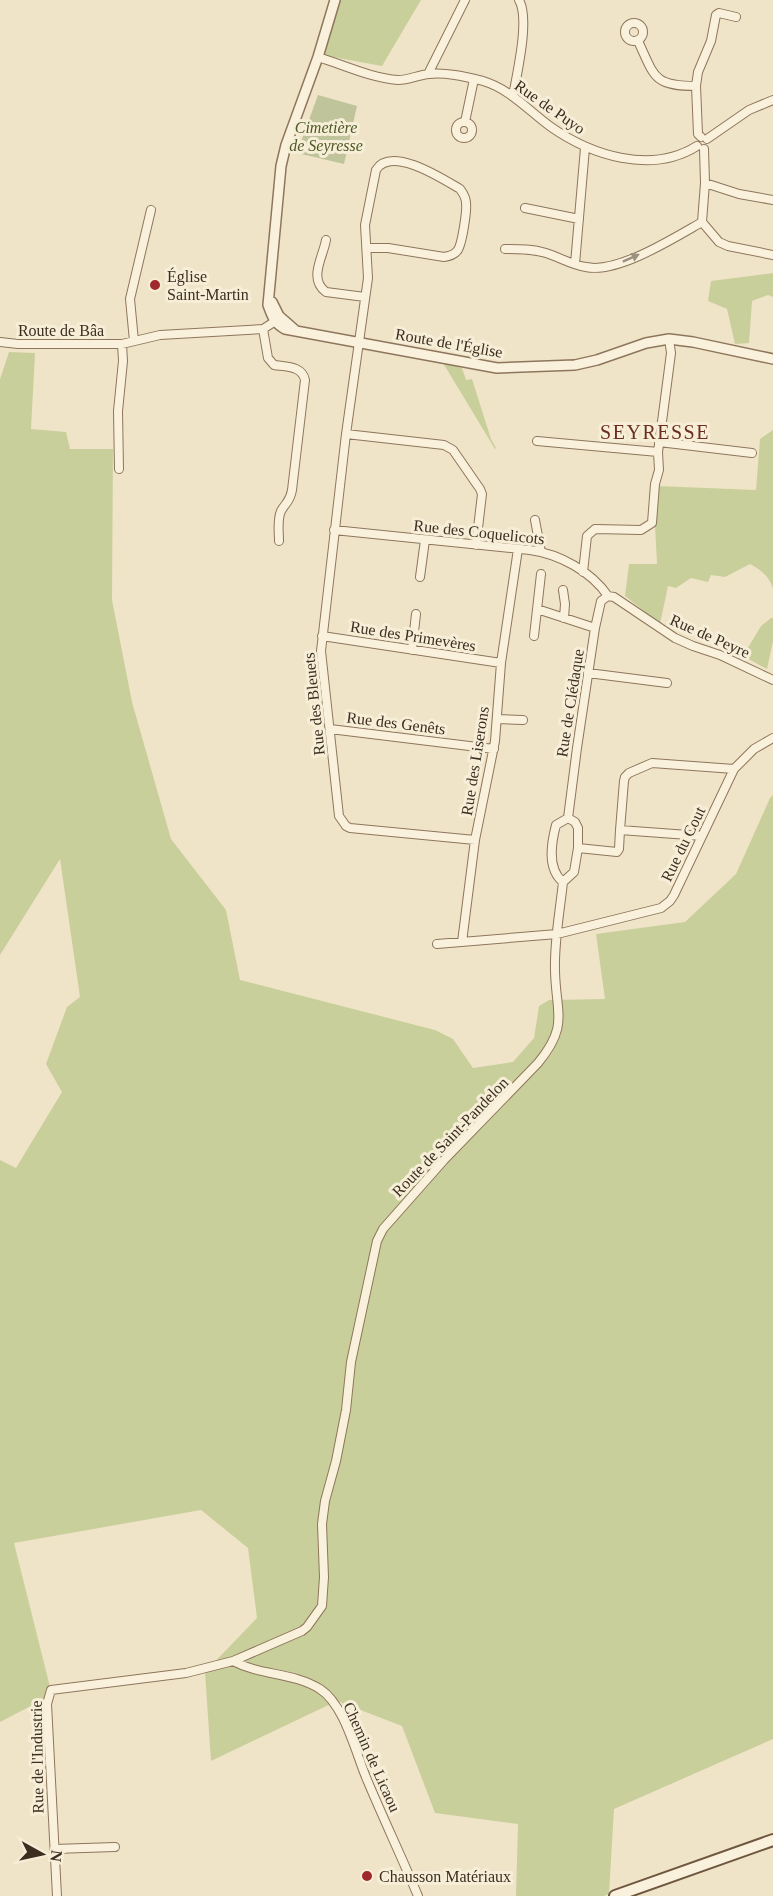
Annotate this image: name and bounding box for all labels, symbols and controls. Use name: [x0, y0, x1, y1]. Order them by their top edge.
street label: Rue de Puyo: [511, 77, 588, 138]
park label: Cimetière de Seyresse: [289, 119, 363, 155]
one-way arrow: [623, 253, 641, 263]
place label: Église Saint-Martin: [167, 267, 249, 303]
marker: Église Saint-Martin: [148, 278, 162, 292]
street label: Route de Bâa: [18, 322, 104, 339]
street label: Route de l'Église: [394, 324, 504, 362]
district label: SEYRESSE: [600, 421, 710, 443]
street label: Rue des Coquelicots: [413, 517, 545, 548]
street label: Rue de Peyre: [667, 611, 752, 662]
street label: Rue des Primevères: [349, 618, 477, 654]
street label: Rue de Clédaque: [553, 648, 588, 758]
street label: Rue des Bleuets: [300, 652, 328, 756]
street label: Rue des Liserons: [458, 705, 492, 817]
street label: Rue des Genêts: [346, 708, 446, 738]
street label: Rue du Cout: [658, 803, 709, 884]
street label: Route de Saint-Pandelon: [389, 1074, 511, 1200]
street label: Rue de l'Industrie: [28, 1700, 46, 1814]
street label: Chemin de Licaou: [340, 1700, 404, 1814]
north arrow: [12, 1824, 72, 1884]
text: N: [47, 1849, 66, 1863]
place label: Chausson Matériaux: [379, 1868, 511, 1885]
marker: Chausson Matériaux: [360, 1869, 374, 1883]

